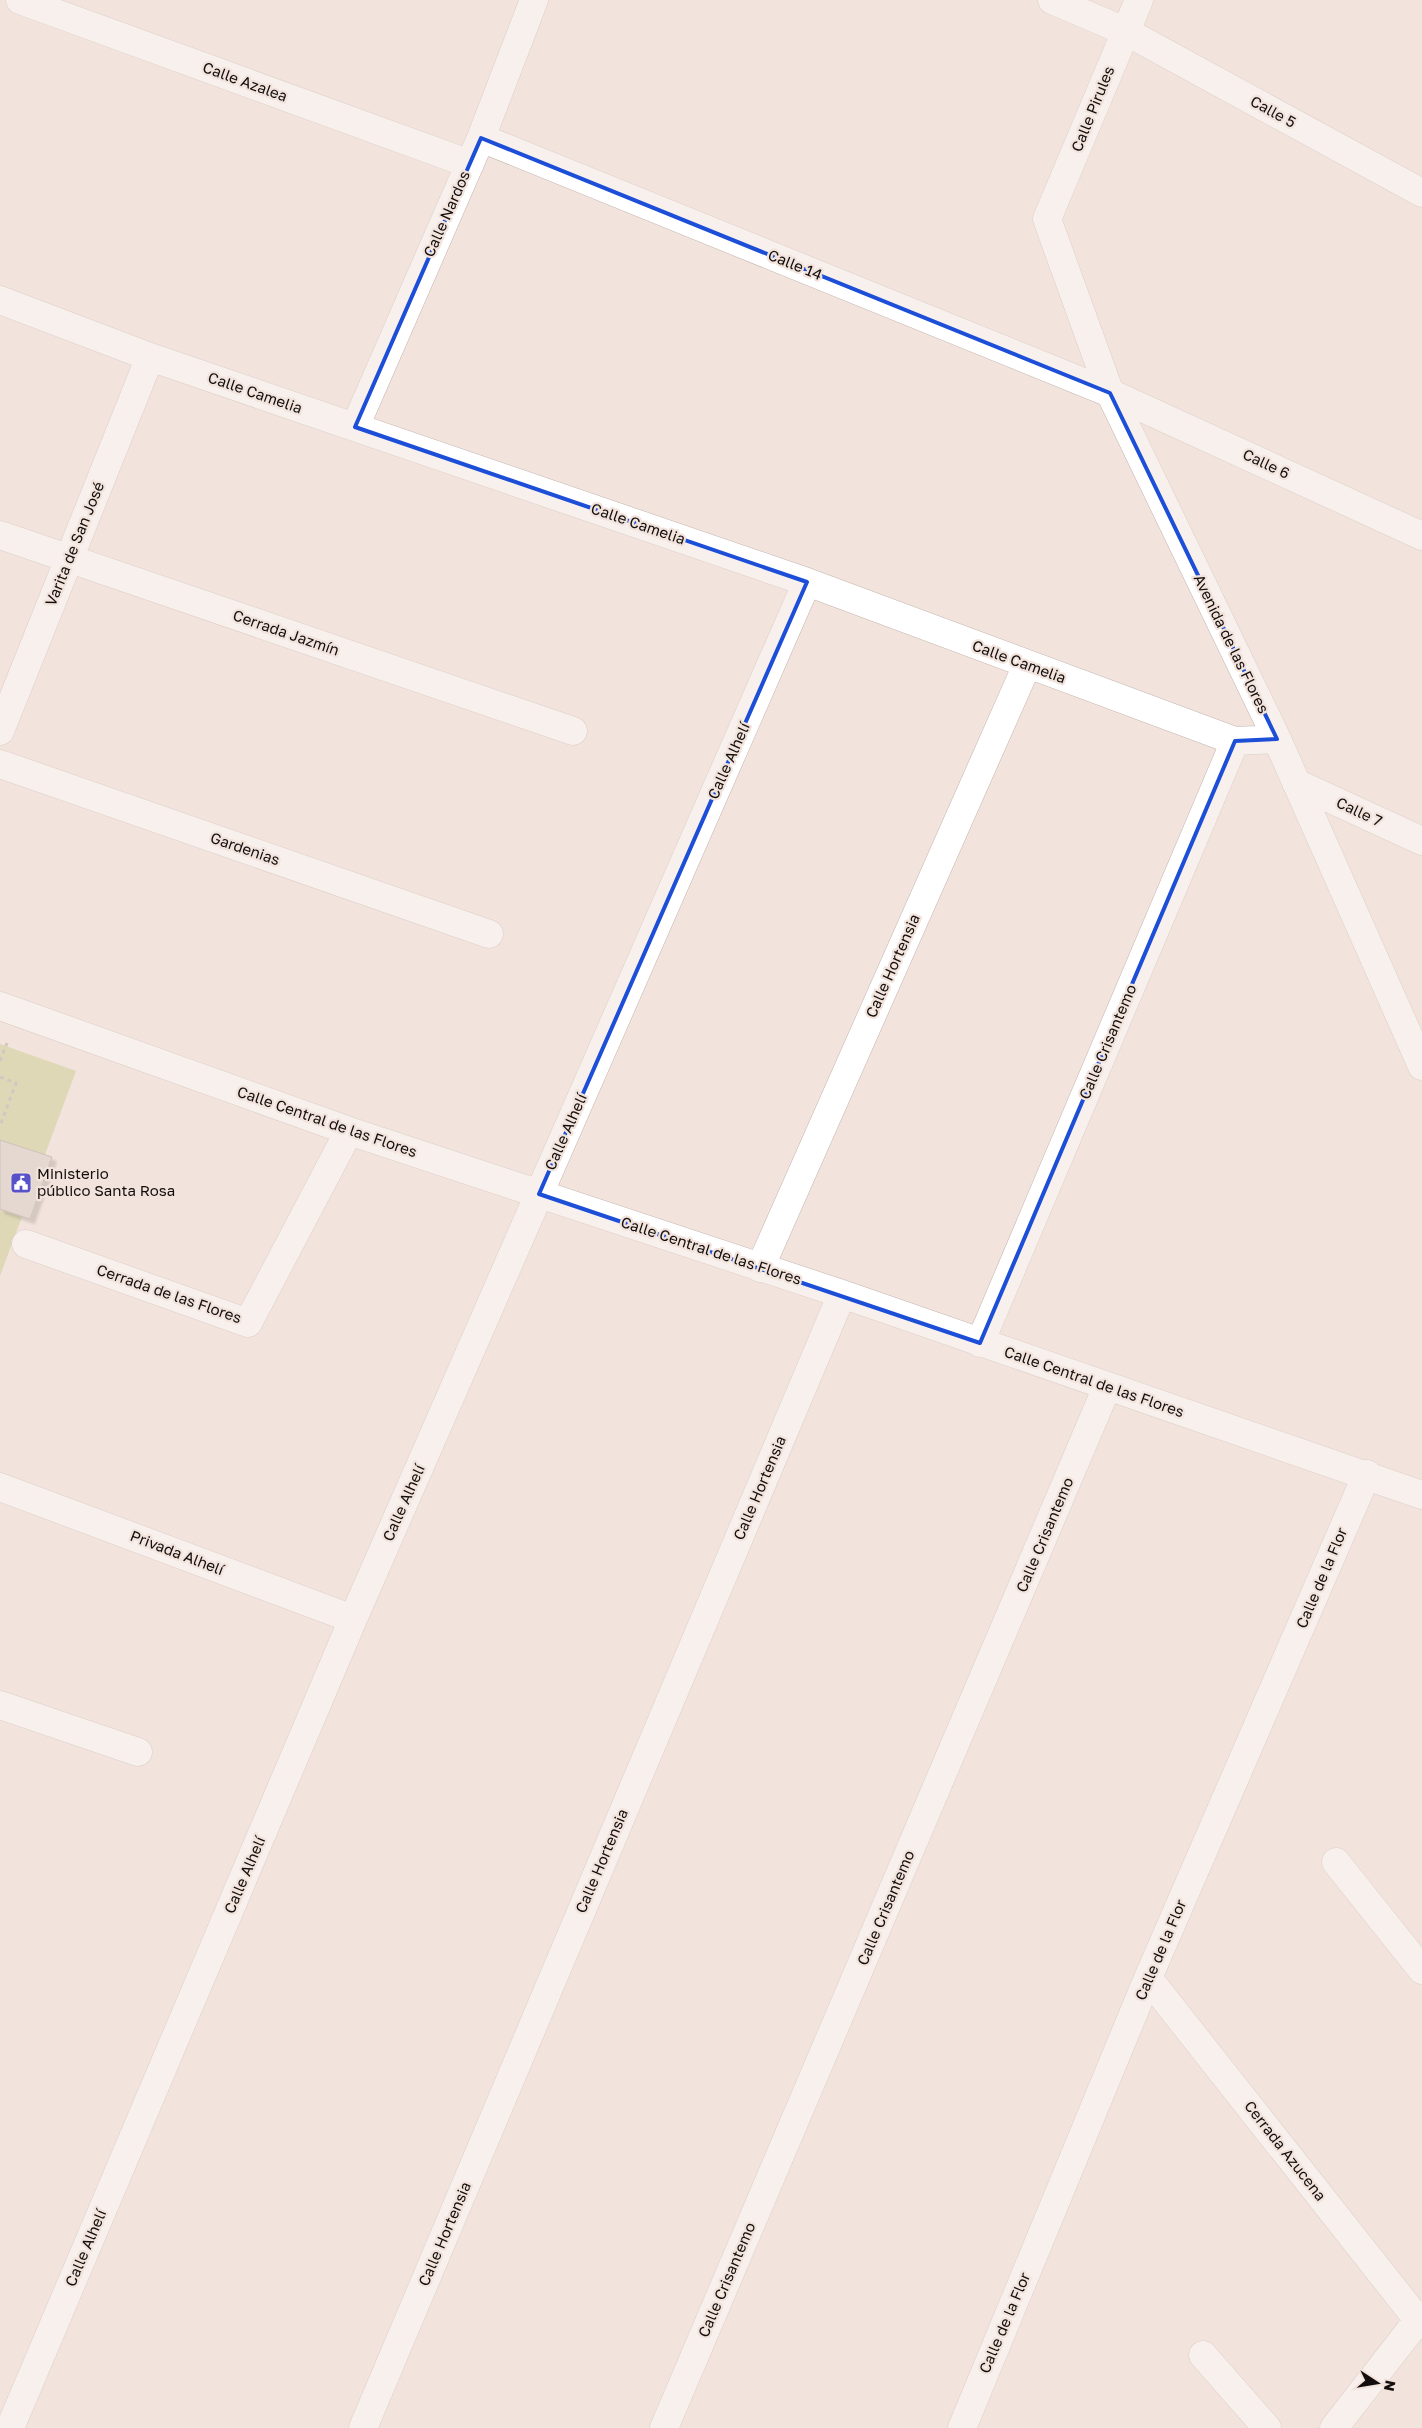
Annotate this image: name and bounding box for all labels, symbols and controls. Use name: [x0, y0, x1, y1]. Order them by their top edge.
street label: Calle Azalea: [201, 57, 290, 105]
street label: Calle Pirules: [1067, 63, 1117, 154]
street label: Calle 5: [1248, 91, 1299, 131]
street label: Calle Nardos: [419, 168, 473, 259]
street label: Calle 14: [766, 245, 825, 283]
street label: Calle Camelia: [206, 368, 305, 417]
street label: Calle 6: [1240, 444, 1293, 482]
street label: Varita de San José: [41, 479, 107, 608]
street label: Calle Camelia: [589, 499, 688, 548]
street label: Avenida de las Flores: [1190, 571, 1273, 716]
street label: Cerrada Jazmín: [231, 605, 342, 659]
street label: Calle Camelia: [970, 636, 1069, 686]
street label: Calle Alhelí: [703, 719, 753, 802]
street label: Calle 7: [1334, 793, 1385, 830]
street label: Gardenias: [208, 828, 282, 868]
street label: Calle Hortensia: [861, 911, 923, 1020]
street label: Calle Crisantemo: [1075, 981, 1139, 1102]
street label: Calle Central de las Flores: [235, 1082, 420, 1160]
street label: Calle Alhelí: [540, 1090, 590, 1173]
place label: Ministerio público Santa Rosa: [37, 1164, 175, 1199]
public building icon: Ministerio público Santa Rosa: [9, 1171, 33, 1195]
street label: Calle Central de las Flores: [619, 1212, 804, 1288]
street label: Cerrada de las Flores: [95, 1260, 244, 1326]
street label: Calle Central de las Flores: [1002, 1342, 1187, 1420]
street label: Calle Hortensia: [729, 1433, 789, 1542]
street label: Calle Alhelí: [378, 1461, 428, 1544]
street label: Calle Crisantemo: [1012, 1474, 1076, 1595]
street label: Calle de la Flor: [1292, 1524, 1350, 1631]
street label: Privada Alhelí: [128, 1526, 228, 1579]
street label: Calle Hortensia: [571, 1806, 631, 1915]
street label: Calle Alhelí: [220, 1833, 269, 1916]
street label: Calle Crisantemo: [853, 1847, 917, 1968]
street label: Calle de la Flor: [1131, 1896, 1189, 2003]
street label: Cerrada Azucena: [1241, 2097, 1330, 2204]
street label: Calle Hortensia: [414, 2179, 474, 2288]
street label: Calle Alhelí: [61, 2206, 110, 2289]
street label: Calle Crisantemo: [694, 2219, 758, 2340]
street label: Calle de la Flor: [975, 2269, 1033, 2376]
north arrow: [1352, 2358, 1402, 2408]
text: N: [1381, 2379, 1400, 2393]

